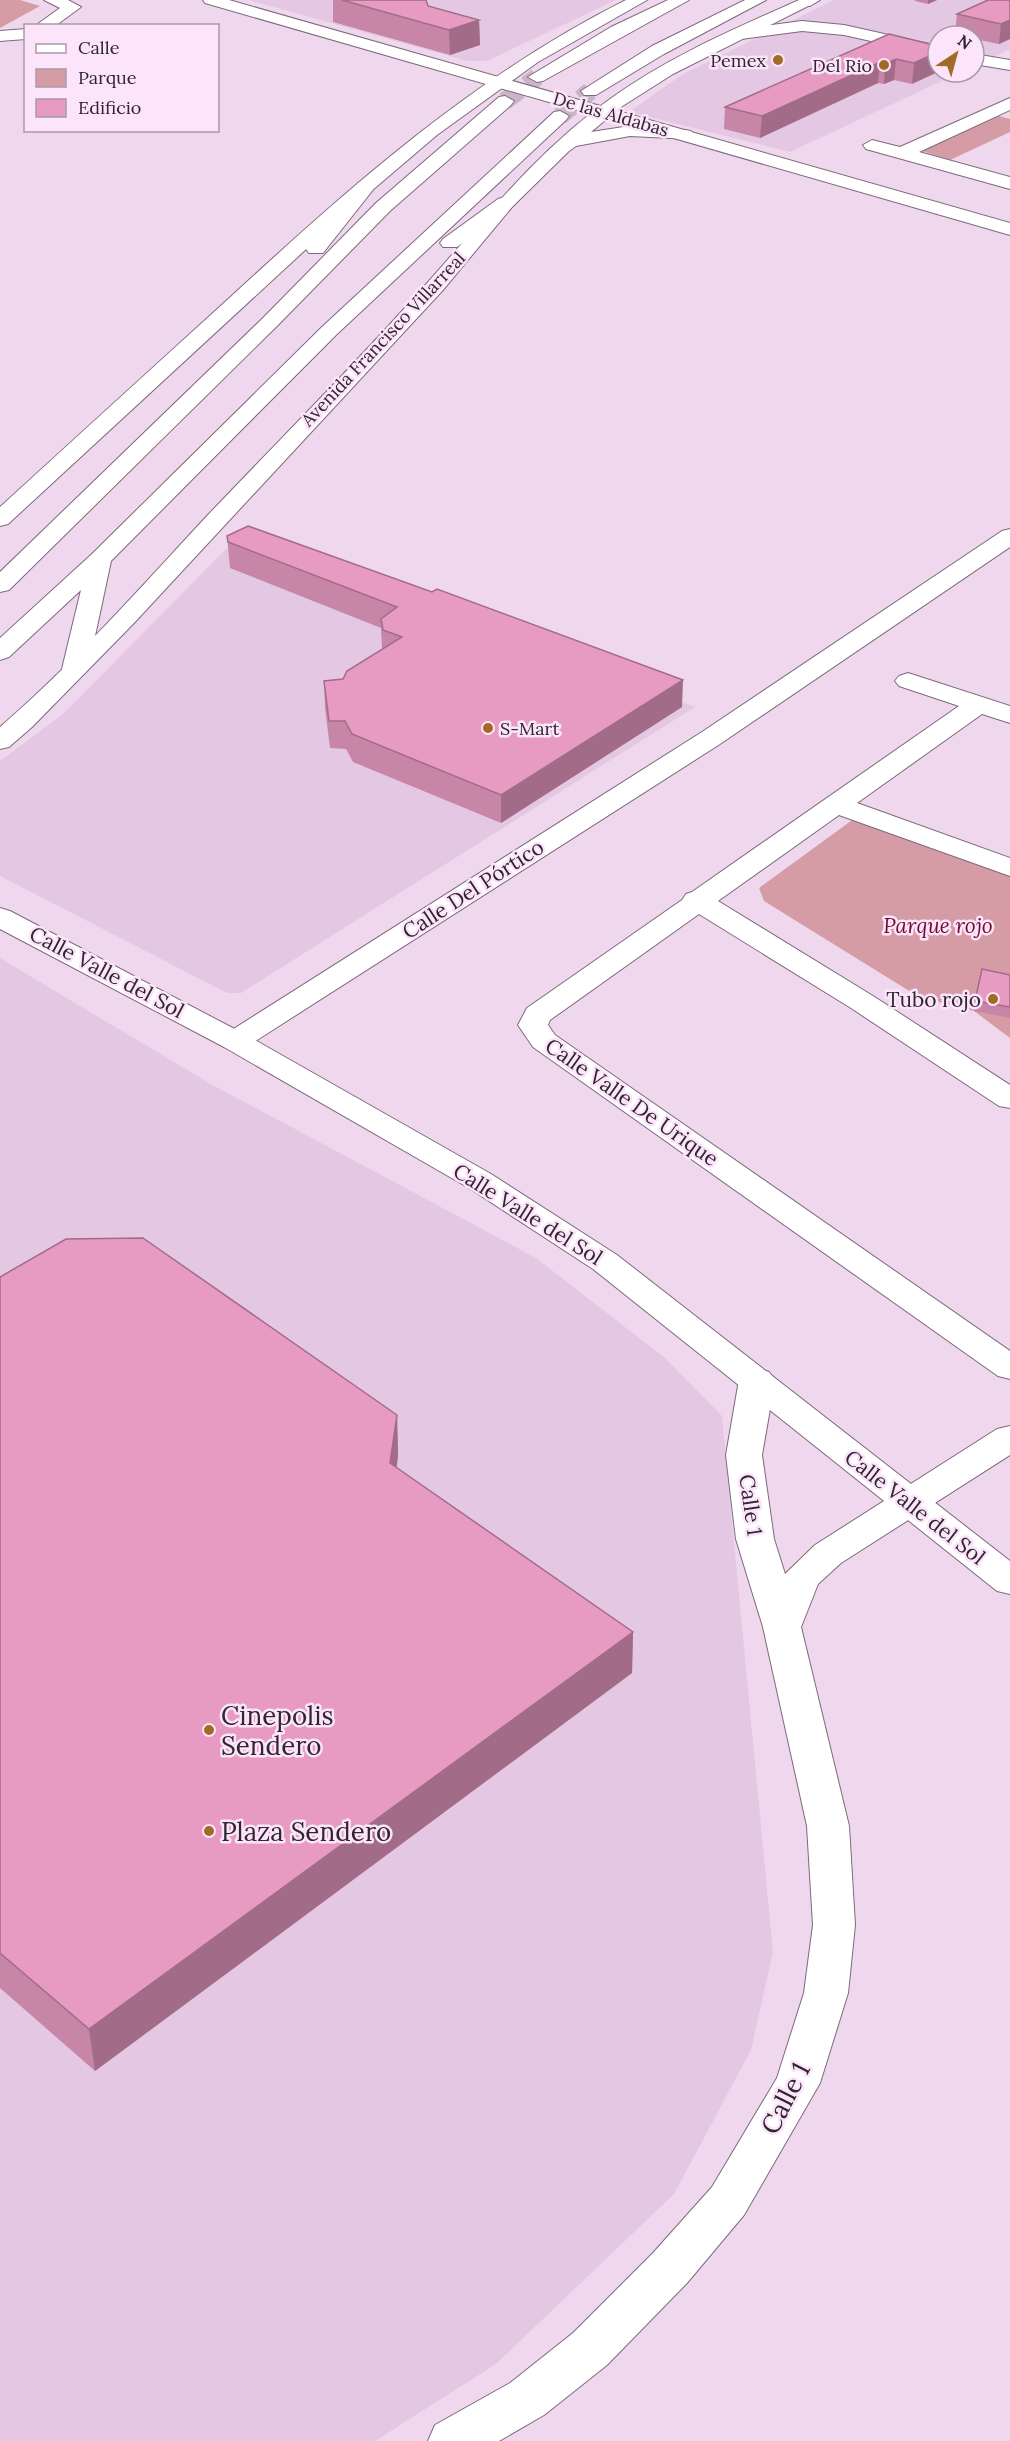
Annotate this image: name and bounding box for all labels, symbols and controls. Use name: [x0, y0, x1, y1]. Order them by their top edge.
legend: [24, 24, 219, 132]
north arrow: [926, 24, 986, 84]
text: N: [954, 30, 976, 54]
text: Calle: [78, 36, 120, 59]
place label: Pemex: [710, 49, 766, 72]
marker: Pemex: [771, 53, 785, 67]
place label: Del Rio: [812, 54, 872, 77]
marker: Del Rio: [877, 58, 891, 72]
text: Parque: [78, 66, 137, 89]
street label: De las Aldabas: [550, 86, 672, 142]
text: Edificio: [78, 96, 141, 119]
street label: Avenida Francisco Villarreal: [295, 247, 470, 432]
place label: S-Mart: [500, 717, 559, 740]
marker: S-Mart: [481, 721, 495, 735]
street label: Calle Del Pórtico: [397, 833, 549, 945]
park label: Parque rojo: [883, 912, 993, 939]
street label: Calle Valle del Sol: [25, 920, 189, 1024]
place label: Tubo rojo: [886, 986, 981, 1013]
marker: Tubo rojo: [986, 992, 1000, 1006]
street label: Calle Valle De Urique: [540, 1032, 724, 1172]
street label: Calle Valle del Sol: [448, 1157, 608, 1271]
street label: Calle Valle del Sol: [839, 1444, 991, 1570]
street label: Calle 1: [733, 1473, 769, 1537]
place label: Cinepolis Sendero: [221, 1699, 334, 1762]
marker: Cinepolis Sendero: [202, 1723, 216, 1737]
place label: Plaza Sendero: [221, 1815, 391, 1848]
marker: Plaza Sendero: [202, 1824, 216, 1838]
street label: Calle 1: [753, 2057, 817, 2139]

